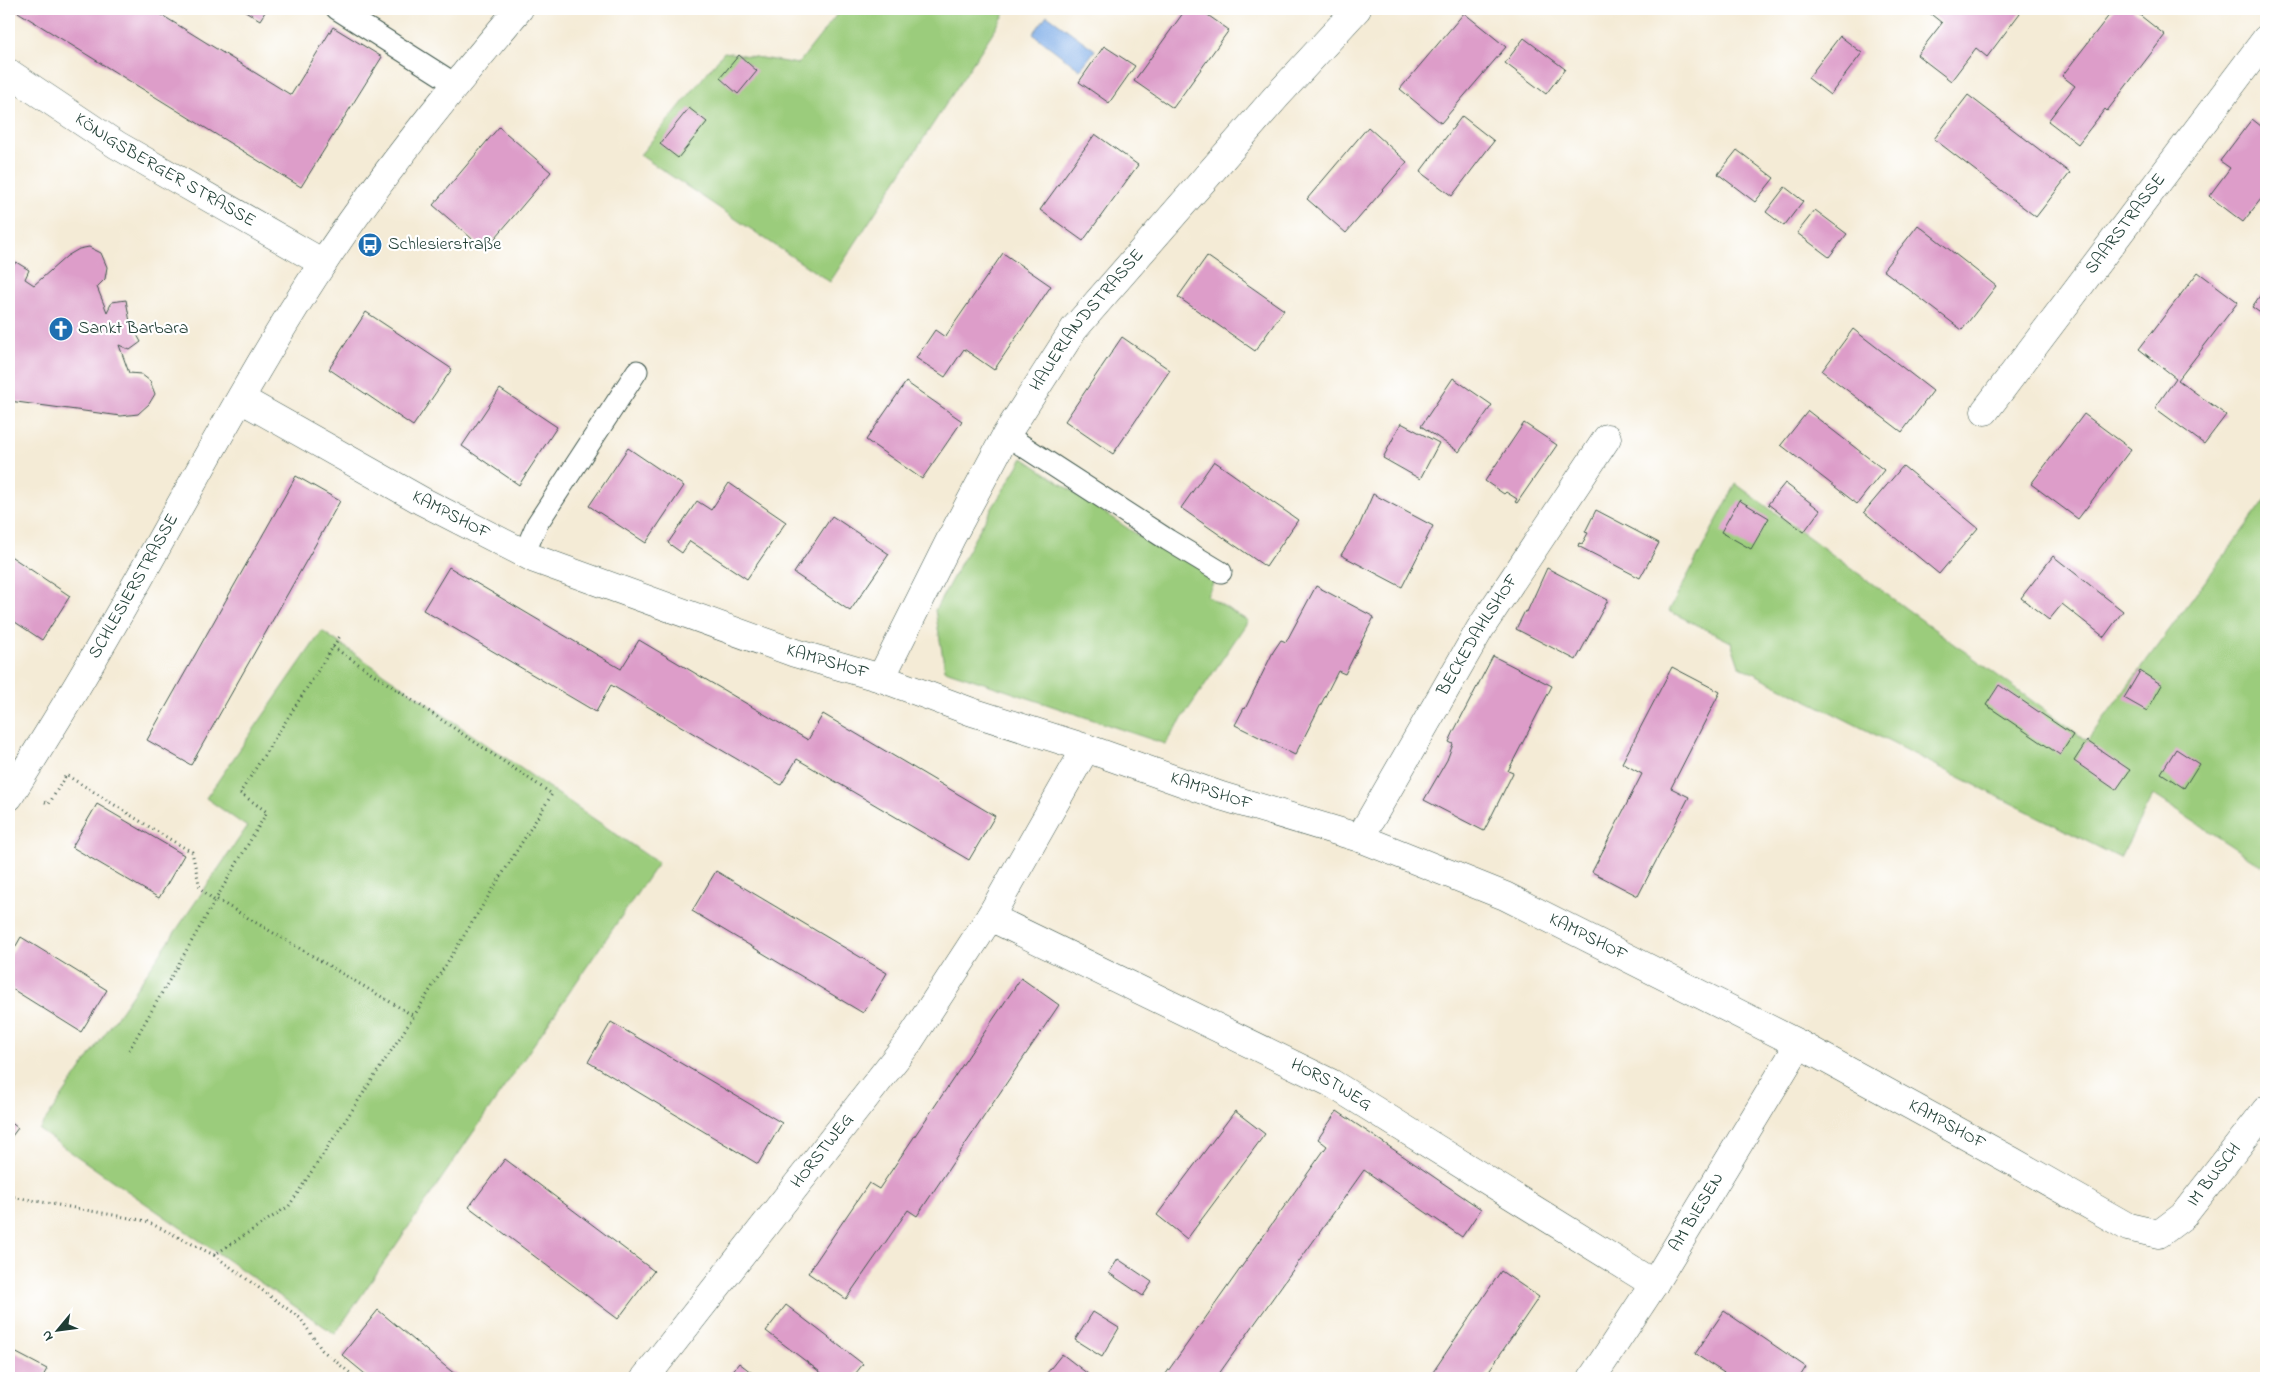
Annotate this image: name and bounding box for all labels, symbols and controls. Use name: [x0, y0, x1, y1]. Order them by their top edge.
street label: KÖNIGSBERGER STRASSE: [69, 107, 260, 235]
street label: SAARSTRASSE: [2079, 168, 2173, 280]
bus stop icon: Schlesierstraße: [357, 232, 383, 258]
place label: Schlesierstraße: [388, 232, 502, 258]
street label: HAUERLANDSTRASSE: [1024, 244, 1151, 397]
church icon: Sankt Barbara: [48, 316, 74, 342]
place label: Sankt Barbara: [78, 316, 189, 342]
street label: KAMPSHOF: [407, 485, 495, 547]
street label: SCHLESIERSTRASSE: [83, 509, 186, 664]
street label: BECKEDAHLSHOF: [1431, 569, 1526, 702]
street label: KAMPSHOF: [782, 638, 872, 687]
street label: KAMPSHOF: [1166, 766, 1256, 818]
street label: KAMPSHOF: [1544, 907, 1632, 969]
street label: HORSTWEG: [1286, 1052, 1376, 1118]
street label: KAMPSHOF: [1903, 1093, 1991, 1157]
street label: HORSTWEG: [785, 1108, 861, 1195]
street label: IM BUSCH: [2181, 1138, 2248, 1213]
street label: AM BIESEN: [1663, 1168, 1731, 1257]
north arrow: [32, 1304, 82, 1354]
text: N: [36, 1326, 59, 1345]

